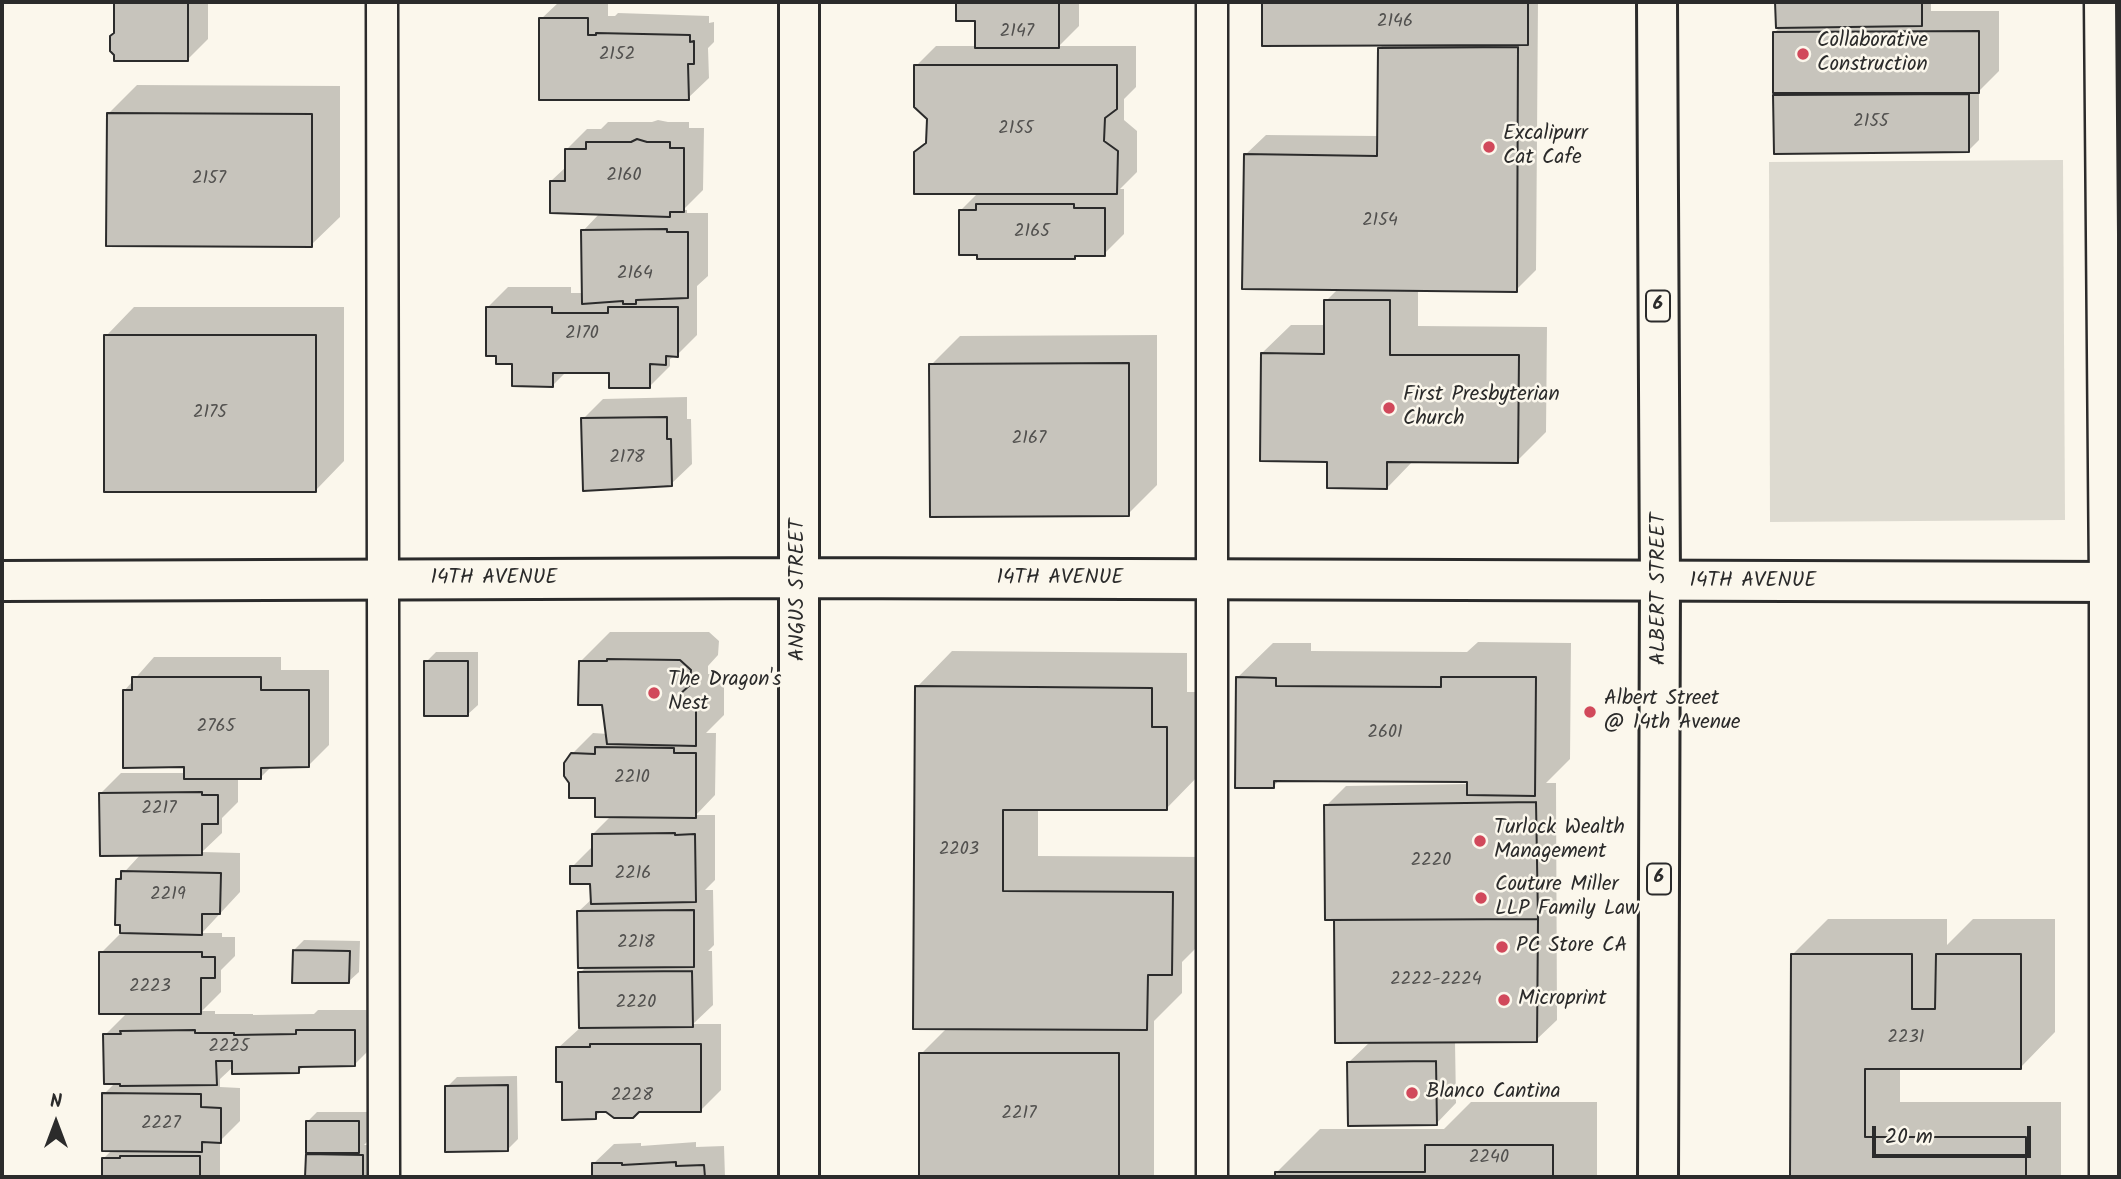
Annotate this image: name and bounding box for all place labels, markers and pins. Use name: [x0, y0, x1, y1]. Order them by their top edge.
place label: Collaborative Construction: [1817, 29, 1928, 79]
marker: Collaborative Construction: [1795, 46, 1811, 62]
place label: Excalipurr Cat Cafe: [1503, 122, 1588, 172]
marker: Excalipurr Cat Cafe: [1481, 139, 1497, 155]
place label: First Presbyterian Church: [1403, 383, 1560, 433]
marker: First Presbyterian Church: [1381, 400, 1397, 416]
place label: The Dragon's Nest: [668, 668, 781, 718]
marker: The Dragon's Nest: [646, 685, 662, 701]
place label: Albert Street @ 14th Avenue: [1604, 687, 1740, 737]
marker: Albert Street @ 14th Avenue: [1582, 704, 1598, 720]
place label: Turlock Wealth Management: [1494, 816, 1625, 866]
marker: Turlock Wealth Management: [1472, 833, 1488, 849]
place label: Couture Miller LLP Family Law: [1495, 873, 1639, 923]
marker: Couture Miller LLP Family Law: [1473, 890, 1489, 906]
place label: PC Store CA: [1516, 934, 1627, 960]
marker: PC Store CA: [1494, 939, 1510, 955]
place label: Microprint: [1518, 987, 1607, 1013]
marker: Microprint: [1496, 992, 1512, 1008]
place label: Blanco Cantina: [1426, 1080, 1561, 1106]
marker: Blanco Cantina: [1404, 1085, 1420, 1101]

